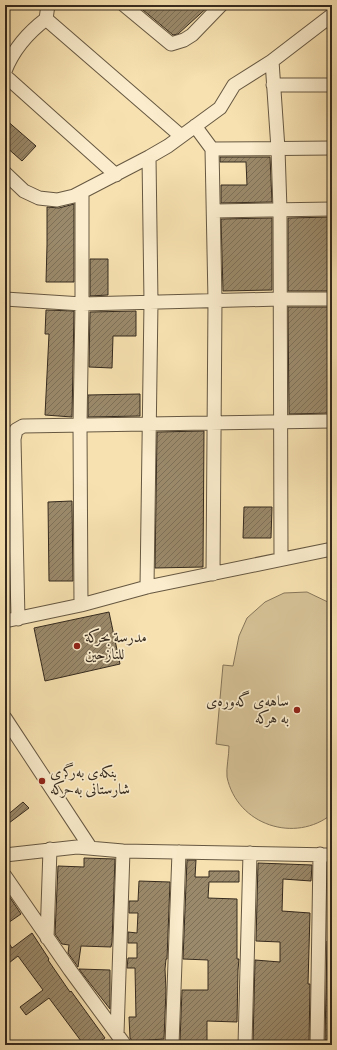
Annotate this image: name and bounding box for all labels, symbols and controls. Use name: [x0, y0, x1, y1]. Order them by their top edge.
place label: مدرسة بحركة للنازحين: [84, 628, 147, 664]
marker: مدرسة بحركة للنازحين: [72, 641, 82, 651]
place label: ساهه‌ی گه‌وره‌ی به هركه‌: [206, 690, 289, 728]
marker: ساهه‌ی گه‌وره‌ی به هركه‌: [292, 705, 302, 715]
place label: بنکەی بەرگری شارستانی بەحرکە: [50, 762, 130, 799]
marker: بنکەی بەرگری شارستانی بەحرکە: [37, 776, 47, 786]

